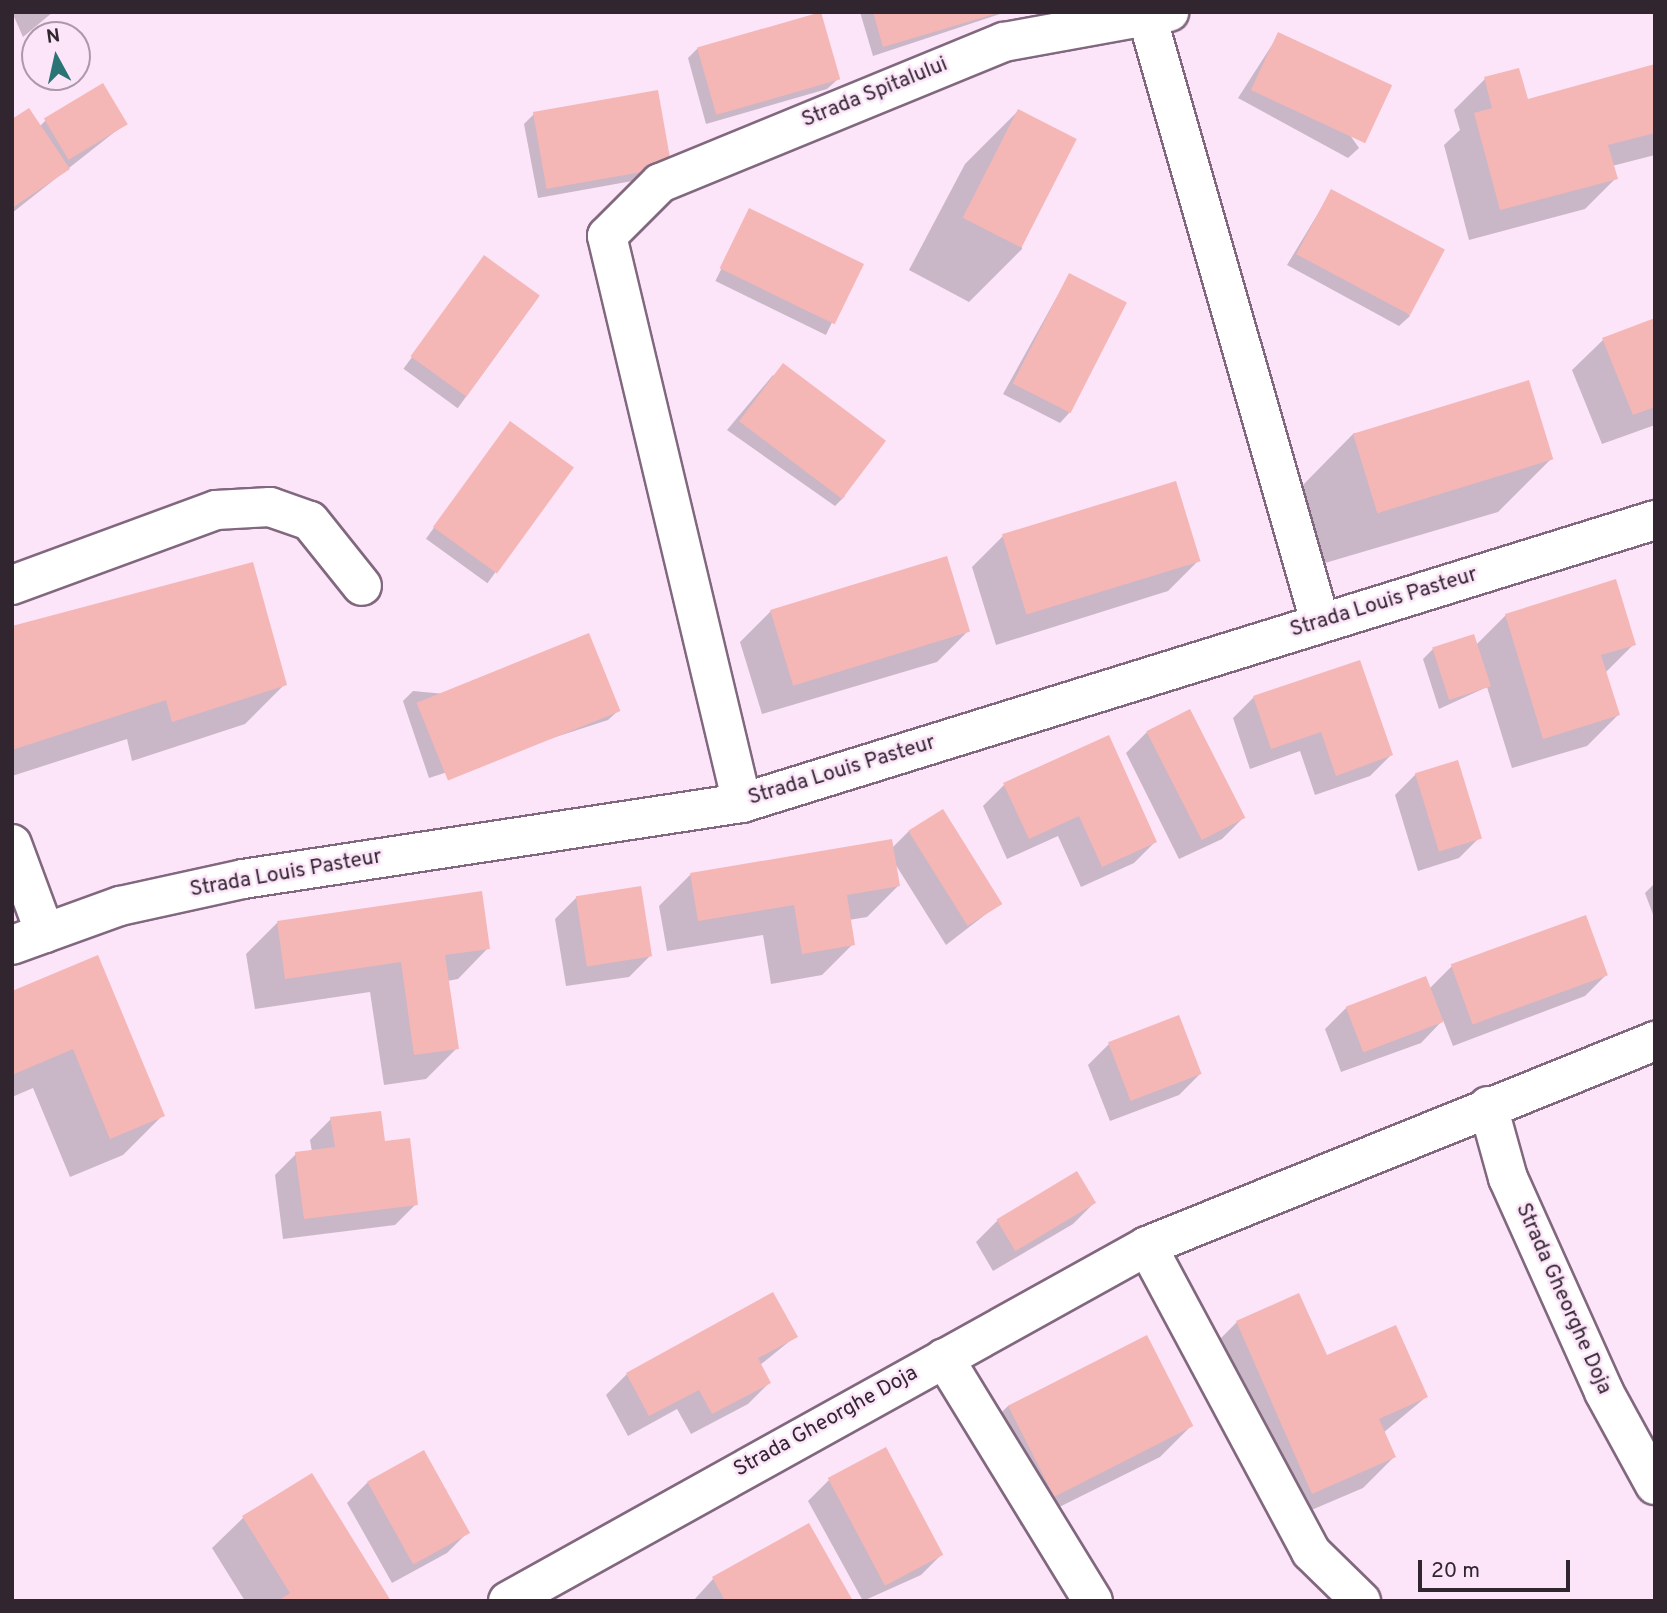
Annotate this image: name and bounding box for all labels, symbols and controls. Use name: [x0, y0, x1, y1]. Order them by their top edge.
north arrow: [21, 21, 91, 91]
text: N: [45, 24, 62, 50]
street label: Strada Spitalului: [798, 52, 952, 134]
street label: Strada Louis Pasteur: [1287, 563, 1481, 643]
street label: Strada Louis Pasteur: [745, 731, 939, 811]
street label: Strada Louis Pasteur: [188, 845, 384, 903]
street label: Strada Gheorghe Doja: [1510, 1200, 1616, 1398]
street label: Strada Gheorghe Doja: [730, 1361, 922, 1483]
scale bar: [1422, 1546, 1574, 1590]
text: 20 m: [1431, 1558, 1480, 1585]

